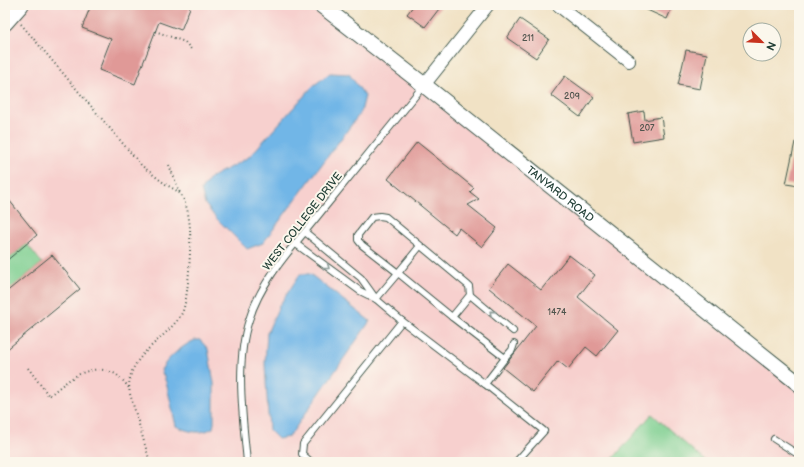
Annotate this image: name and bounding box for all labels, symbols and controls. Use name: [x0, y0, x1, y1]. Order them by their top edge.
north arrow: [742, 22, 782, 62]
house number: 211: [522, 33, 534, 44]
text: N: [763, 39, 778, 52]
house number: 209: [564, 91, 580, 102]
house number: 207: [639, 123, 655, 134]
street label: TANYARD ROAD: [524, 164, 596, 225]
street label: WEST COLLEGE DRIVE: [260, 170, 345, 273]
one-way arrow: [323, 262, 330, 270]
house number: 1474: [548, 307, 567, 318]
one-way arrow: [489, 311, 496, 318]

